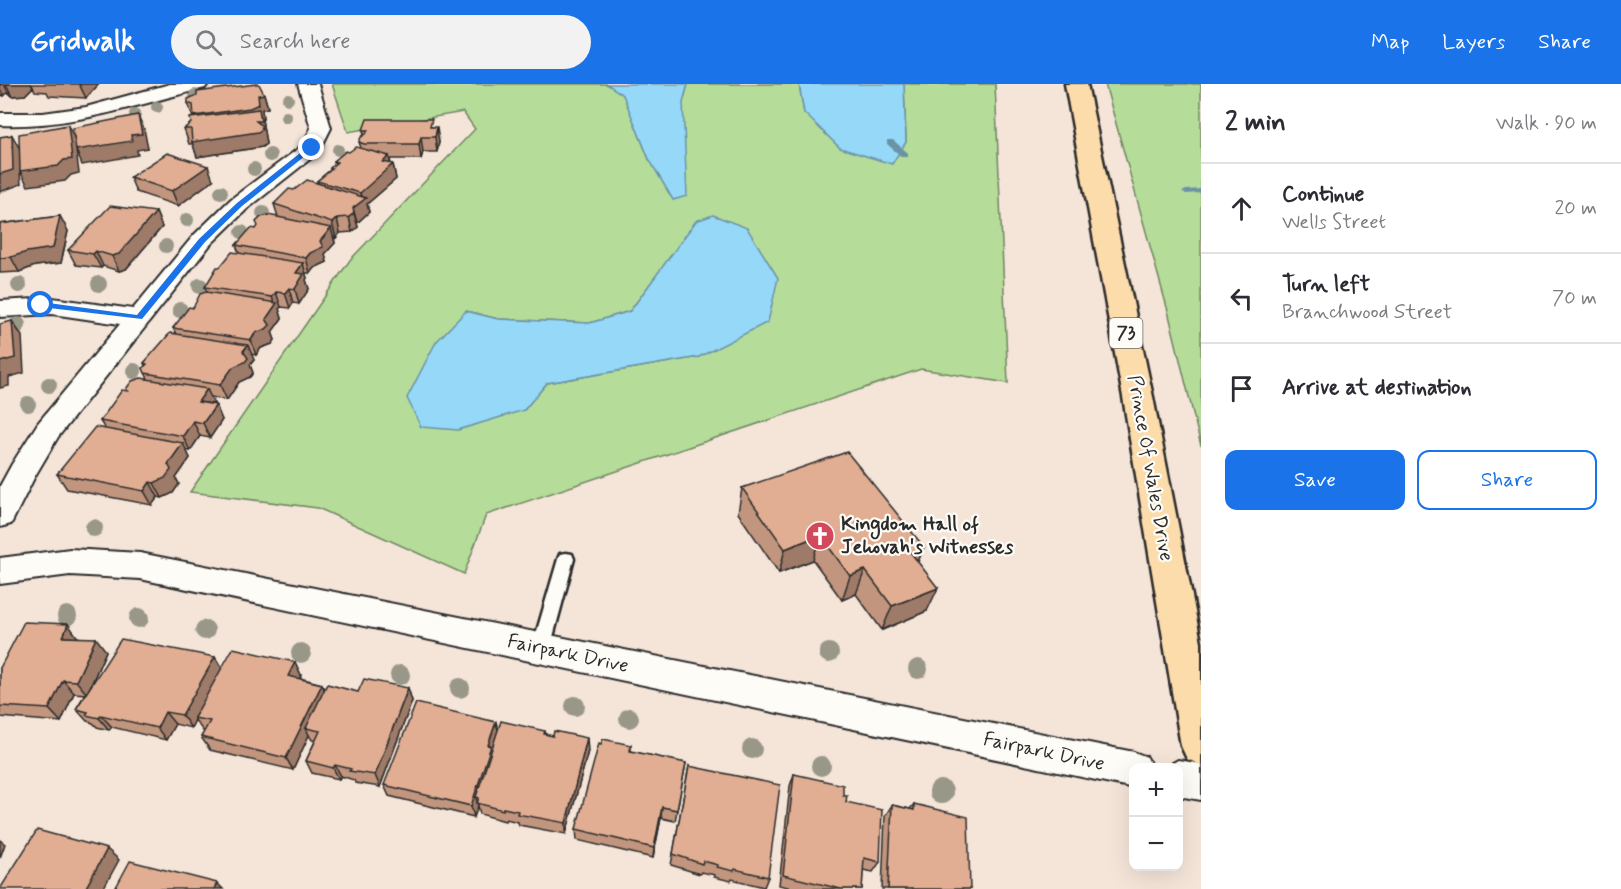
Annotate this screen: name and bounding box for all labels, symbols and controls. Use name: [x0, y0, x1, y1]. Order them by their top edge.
search box: [171, 15, 591, 69]
text: Gridwalk: [30, 24, 135, 61]
icon: search: [192, 26, 225, 59]
text: Search here: [240, 28, 351, 56]
text: Map: [1371, 28, 1409, 56]
text: Layers: [1442, 28, 1505, 56]
text: Share: [1538, 28, 1591, 56]
text: 2 min: [1225, 106, 1286, 140]
text: Walk · 90 m: [1496, 110, 1597, 137]
route end: [298, 134, 324, 160]
text: Continue: [1282, 181, 1364, 209]
icon: ahead: [1225, 192, 1258, 225]
text: 20 m: [1554, 195, 1597, 222]
text: Wells Street: [1282, 209, 1386, 236]
text: Turn left: [1282, 271, 1370, 299]
icon: left: [1225, 282, 1258, 315]
text: 70 m: [1552, 285, 1597, 312]
route start: [27, 291, 53, 317]
text: Branchwood Street: [1282, 299, 1452, 326]
road number: 73: [1110, 318, 1142, 348]
icon: arrive: [1225, 372, 1258, 405]
street label: Prince Of Wales Drive: [1120, 373, 1180, 563]
text: Arrive at destination: [1282, 374, 1472, 402]
button: Save: [1225, 450, 1405, 510]
button: Share: [1417, 450, 1597, 510]
place label: Kingdom Hall of Jehovah's Witnesses: [841, 511, 1013, 561]
church icon: Kingdom Hall of Jehovah's Witnesses: [804, 520, 836, 552]
street label: Fairpark Drive: [505, 628, 631, 680]
street label: Fairpark Drive: [981, 726, 1107, 778]
map controls: [1129, 763, 1183, 871]
button: +: [1129, 763, 1183, 817]
button: −: [1129, 817, 1183, 871]

